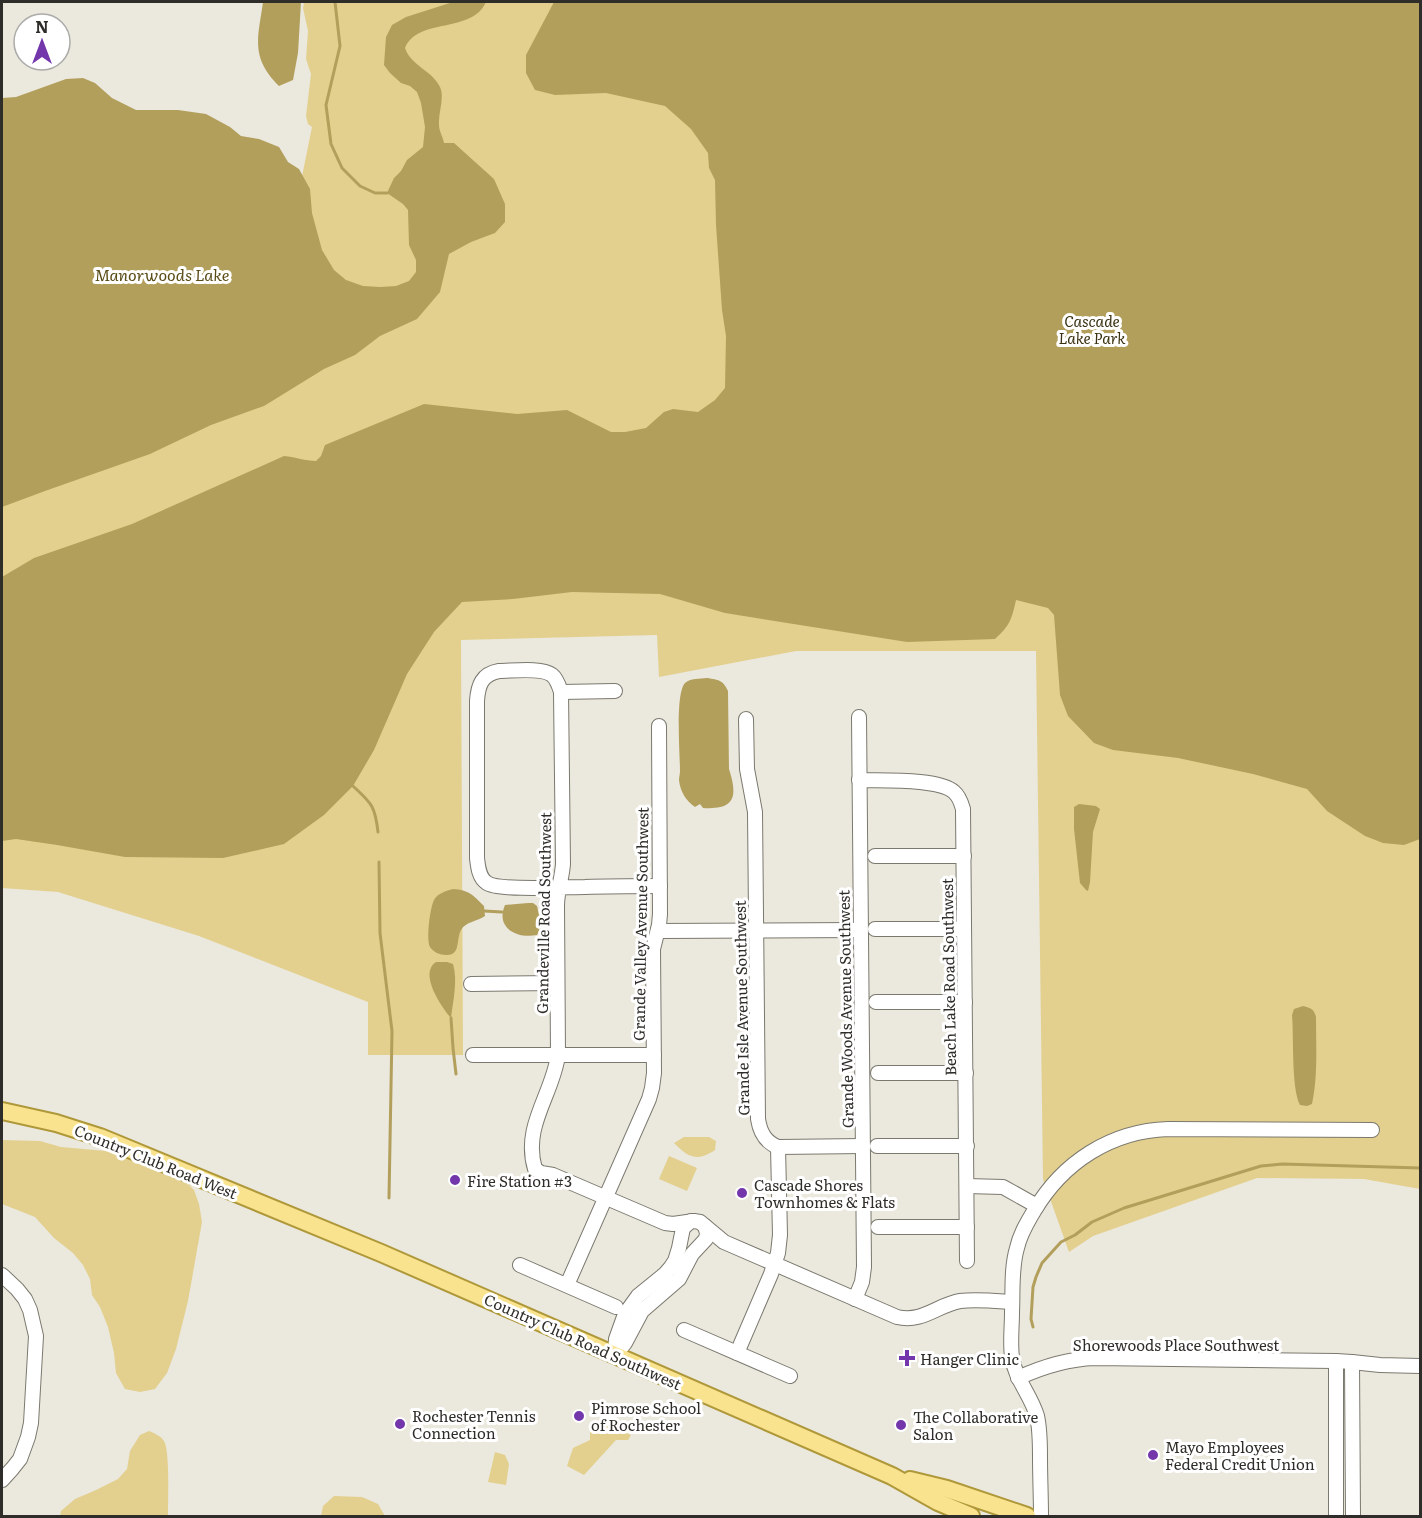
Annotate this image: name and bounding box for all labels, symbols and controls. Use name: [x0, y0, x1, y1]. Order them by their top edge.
north arrow: [12, 12, 72, 72]
text: N: [35, 14, 49, 38]
water label: Manorwoods Lake: [95, 262, 229, 286]
park label: Cascade Lake Park: [1059, 309, 1126, 349]
street label: Grande Valley Avenue Southwest: [626, 807, 654, 1041]
street label: Grandeville Road Southwest: [530, 812, 556, 1014]
street label: Beach Lake Road Southwest: [935, 878, 961, 1076]
street label: Grande Woods Avenue Southwest: [831, 890, 859, 1128]
street label: Grande Isle Avenue Southwest: [728, 900, 754, 1116]
street label: Country Club Road West: [71, 1118, 241, 1204]
place label: Fire Station #3: [467, 1169, 572, 1192]
marker: Fire Station #3: [448, 1173, 462, 1187]
place label: Cascade Shores Townhomes & Flats: [754, 1173, 895, 1213]
marker: Cascade Shores Townhomes & Flats: [735, 1186, 749, 1200]
street label: Country Club Road Southwest: [481, 1287, 685, 1395]
street label: Shorewoods Place Southwest: [1073, 1333, 1279, 1356]
place label: Hanger Clinic: [920, 1347, 1020, 1370]
marker: Hanger Clinic: [898, 1349, 916, 1367]
place label: Pimrose School of Rochester: [591, 1396, 701, 1436]
place label: Rochester Tennis Connection: [412, 1404, 536, 1444]
place label: The Collaborative Salon: [913, 1405, 1039, 1445]
marker: Pimrose School of Rochester: [572, 1409, 586, 1423]
marker: Rochester Tennis Connection: [393, 1417, 407, 1431]
marker: The Collaborative Salon: [894, 1418, 908, 1432]
place label: Mayo Employees Federal Credit Union: [1165, 1435, 1315, 1475]
marker: Mayo Employees Federal Credit Union: [1146, 1448, 1160, 1462]

